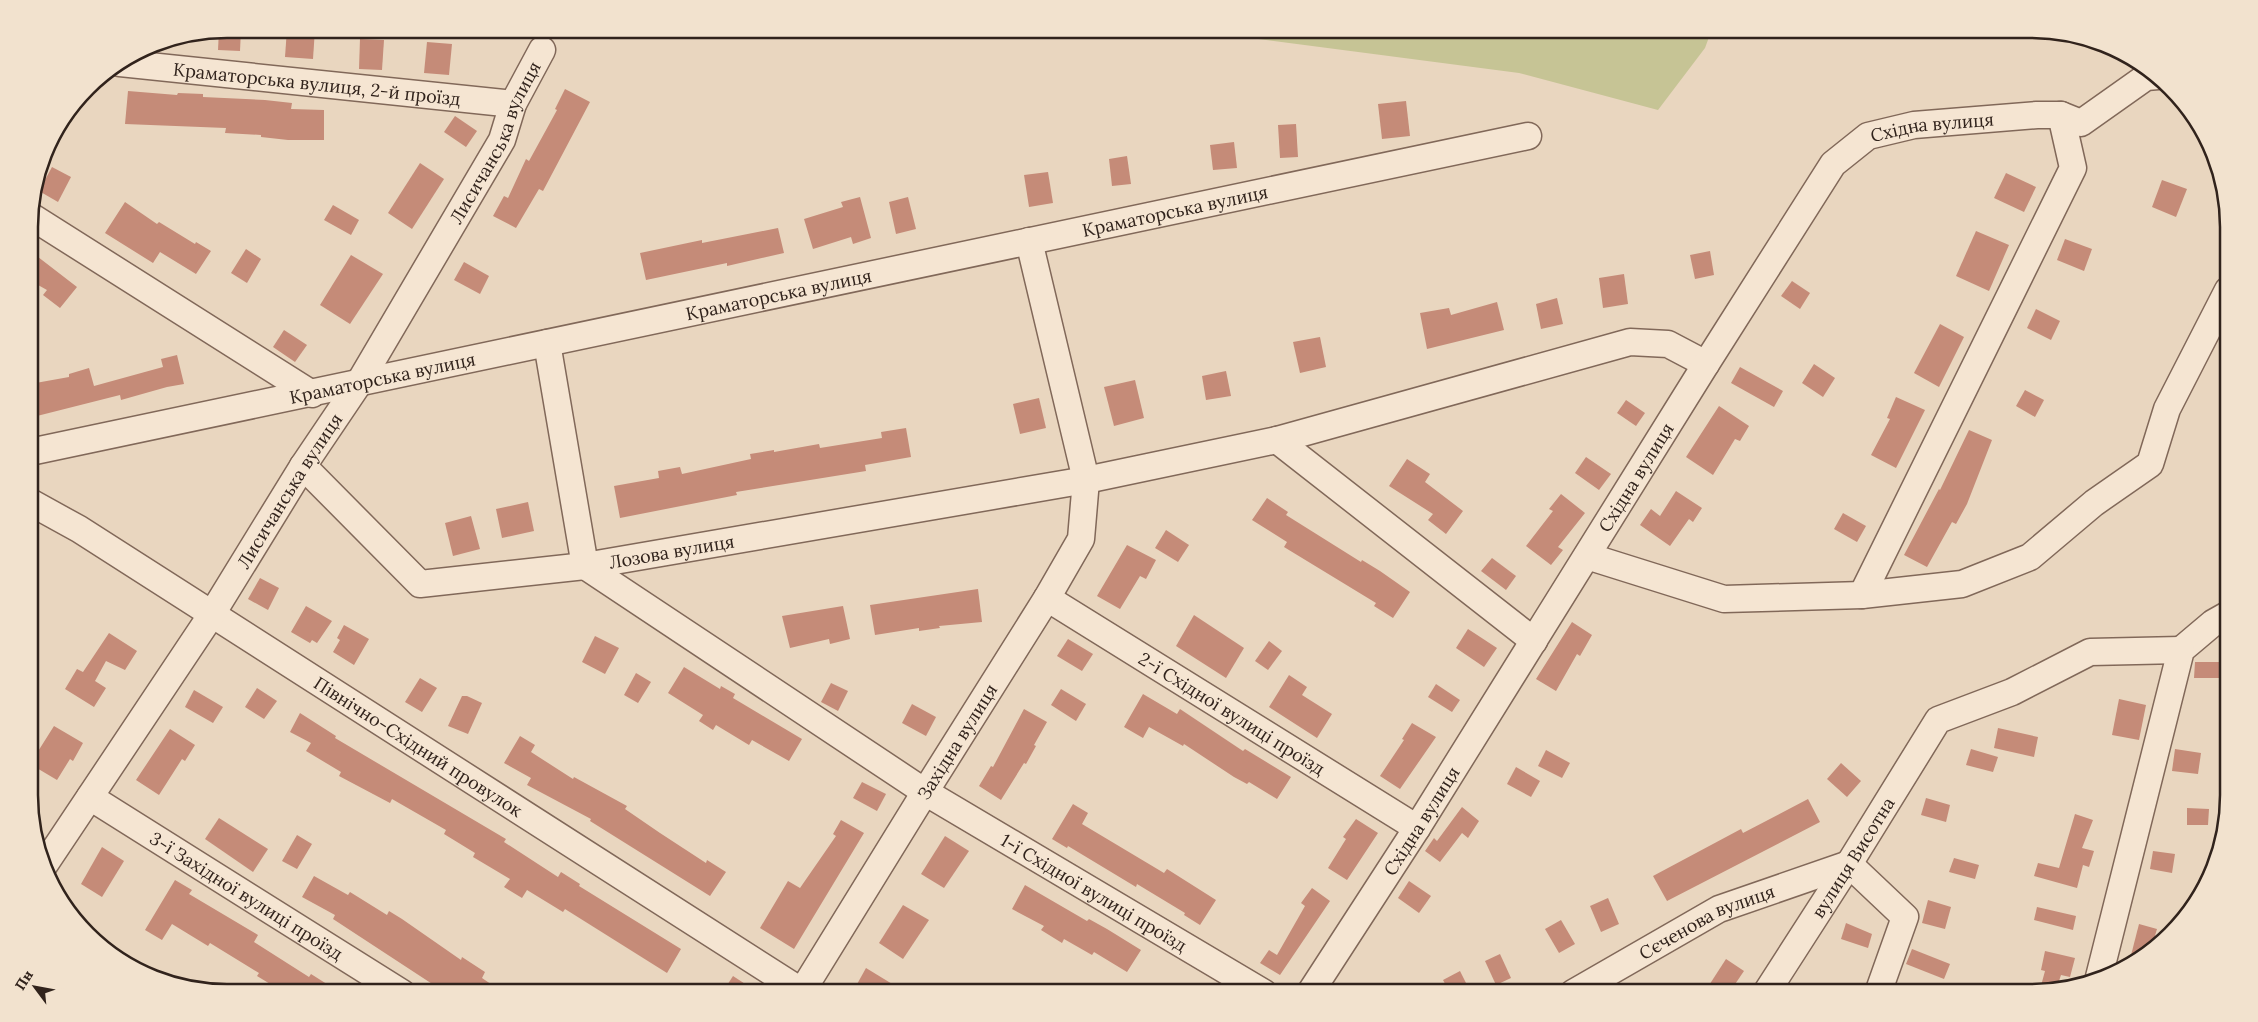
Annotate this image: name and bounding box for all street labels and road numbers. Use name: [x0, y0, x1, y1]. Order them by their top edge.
street label: Краматорська вулиця, 2-й проїзд: [172, 57, 462, 110]
street label: Лисичанська вулиця: [444, 57, 545, 227]
street label: Східна вулиця: [1868, 107, 1995, 147]
street label: Краматорська вулиця: [1080, 180, 1270, 241]
street label: Краматорська вулиця: [684, 263, 873, 325]
street label: Краматорська вулиця: [287, 347, 477, 408]
street label: Лисичанська вулиця: [232, 408, 347, 572]
street label: Східна вулиця: [1593, 418, 1678, 536]
street label: Лозова вулиця: [607, 529, 736, 573]
street label: 2-ї Східної вулиці проїзд: [1135, 646, 1330, 780]
street label: Північно-Східний провулок: [310, 671, 527, 822]
street label: Західна вулиця: [912, 679, 1002, 804]
street label: Східна вулиця: [1378, 762, 1464, 880]
street label: вулиця Висотна: [1806, 793, 1899, 922]
street label: 3-ї Західної вулиці проїзд: [146, 826, 348, 965]
street label: 1-ї Східної вулиці проїзд: [997, 828, 1192, 956]
street label: Сєченова вулиця: [1635, 879, 1778, 964]

